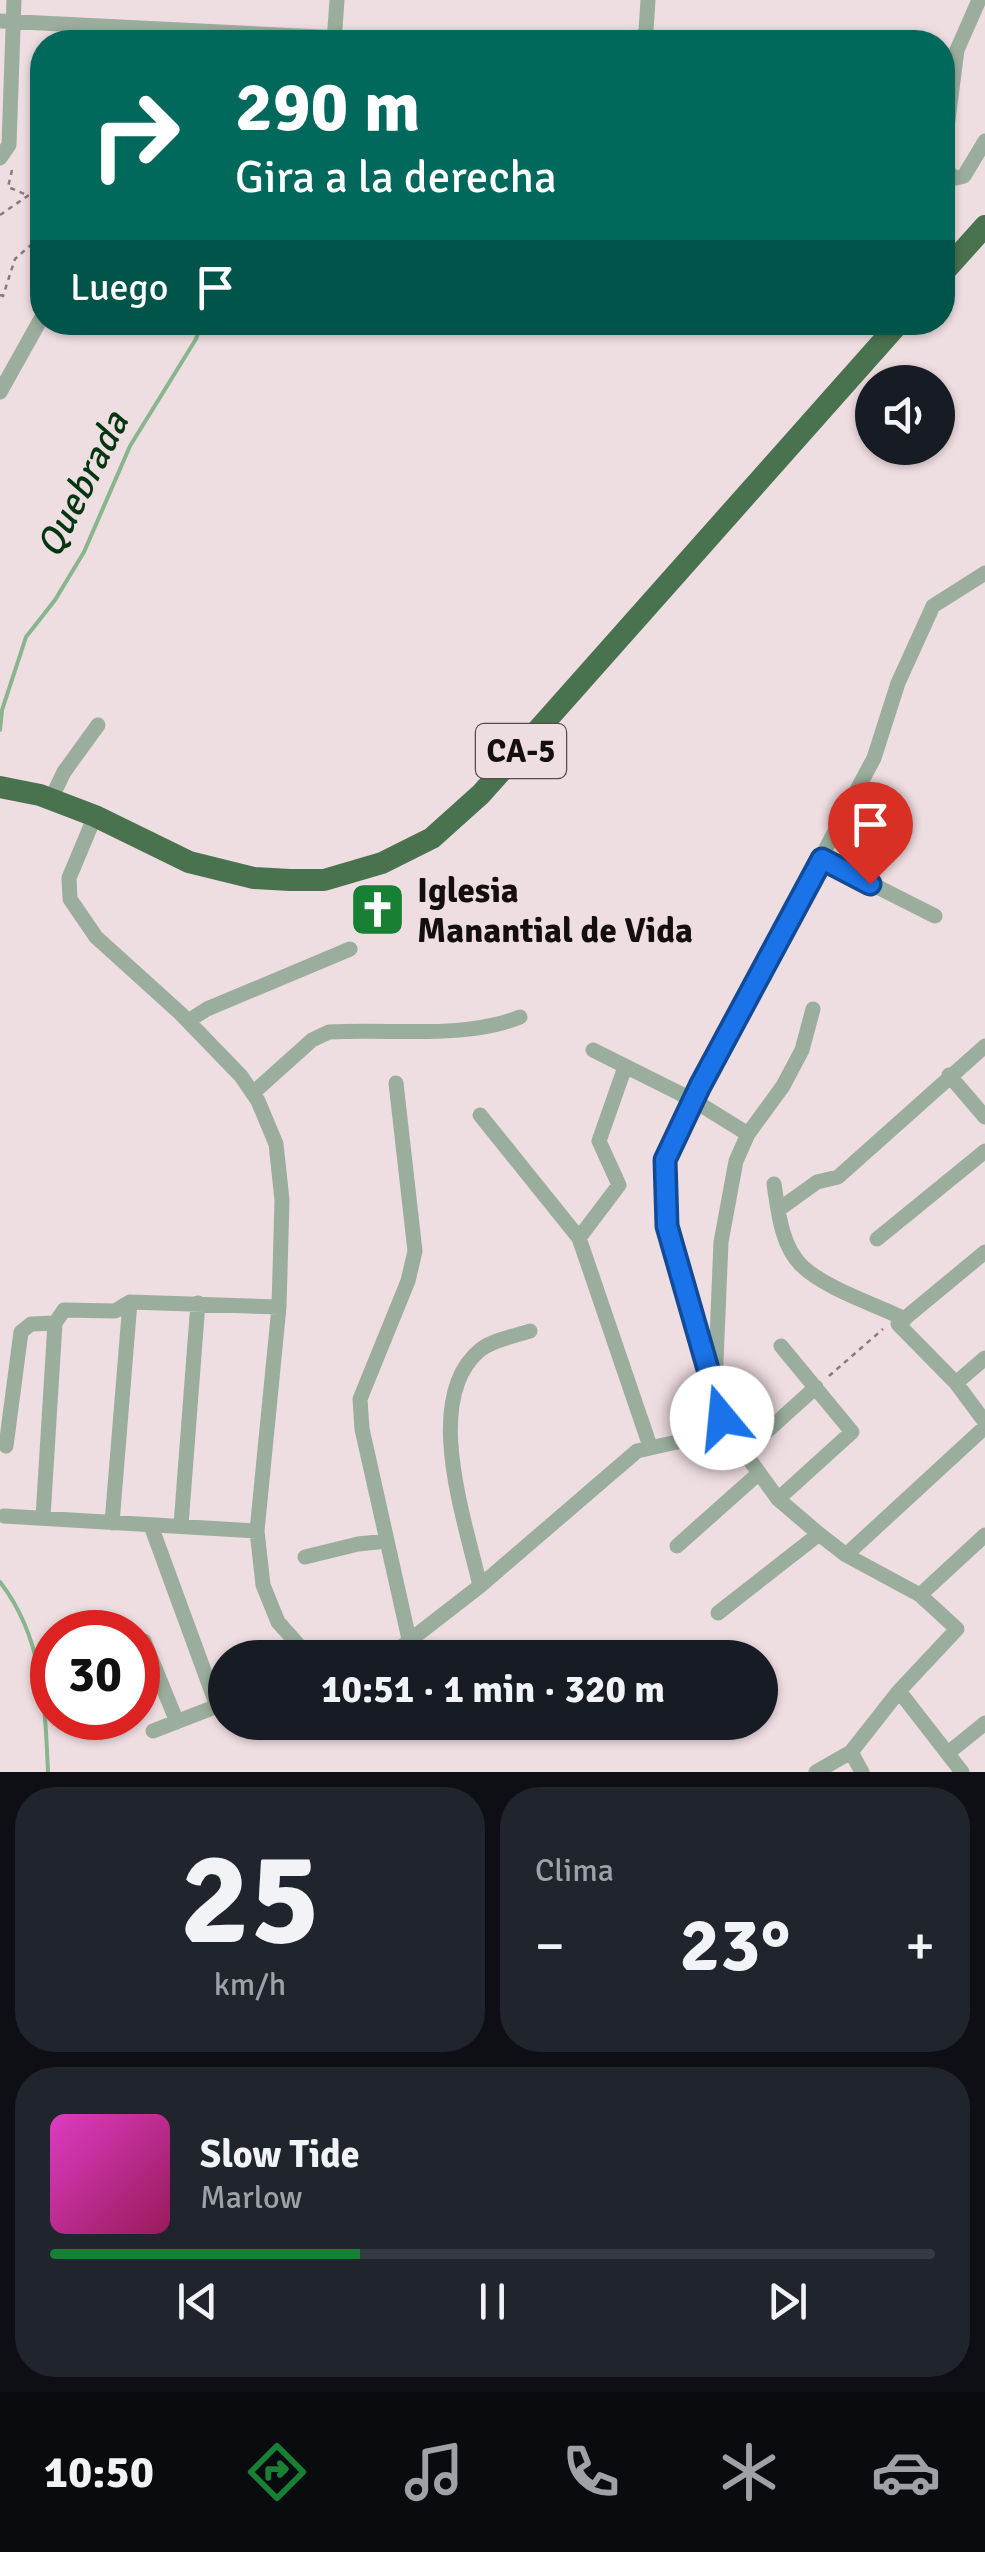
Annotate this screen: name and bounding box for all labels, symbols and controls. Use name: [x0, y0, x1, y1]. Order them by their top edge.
text: 290 m: [235, 64, 420, 150]
icon: right: [70, 70, 200, 200]
text: Gira a la derecha: [235, 150, 557, 205]
icon: arrive: [188, 260, 243, 315]
text: Luego: [70, 264, 168, 311]
map controls: [855, 365, 955, 465]
button: sound: [855, 365, 955, 465]
water label: Quebrada: [26, 402, 140, 565]
road number: CA-5: [476, 724, 566, 778]
pin: [828, 782, 913, 885]
icon: arrive: [843, 797, 898, 852]
place label: Iglesia Manantial de Vida: [417, 869, 693, 952]
church icon: Iglesia Manantial de Vida: [348, 880, 408, 940]
position arrow: [670, 1366, 774, 1470]
speed limit sign: 30: [30, 1610, 160, 1740]
text: 10:51 · 1 min · 320 m: [321, 1666, 665, 1713]
text: 25: [180, 1820, 320, 1980]
text: Clima: [535, 1851, 614, 1890]
text: 23°: [680, 1899, 791, 1992]
text: −: [535, 1912, 565, 1980]
text: +: [905, 1912, 935, 1980]
text: km/h: [214, 1965, 286, 2004]
text: Slow Tide: [200, 2131, 360, 2178]
text: Marlow: [200, 2178, 302, 2217]
icon: previous: [170, 2274, 225, 2329]
icon: pause: [465, 2274, 520, 2329]
icon: next: [760, 2274, 815, 2329]
icon: directions: [242, 2437, 312, 2507]
icon: music: [399, 2437, 469, 2507]
icon: phone: [556, 2437, 626, 2507]
icon: climate: [714, 2437, 784, 2507]
icon: car: [871, 2437, 941, 2507]
text: 10:50: [44, 2445, 154, 2500]

